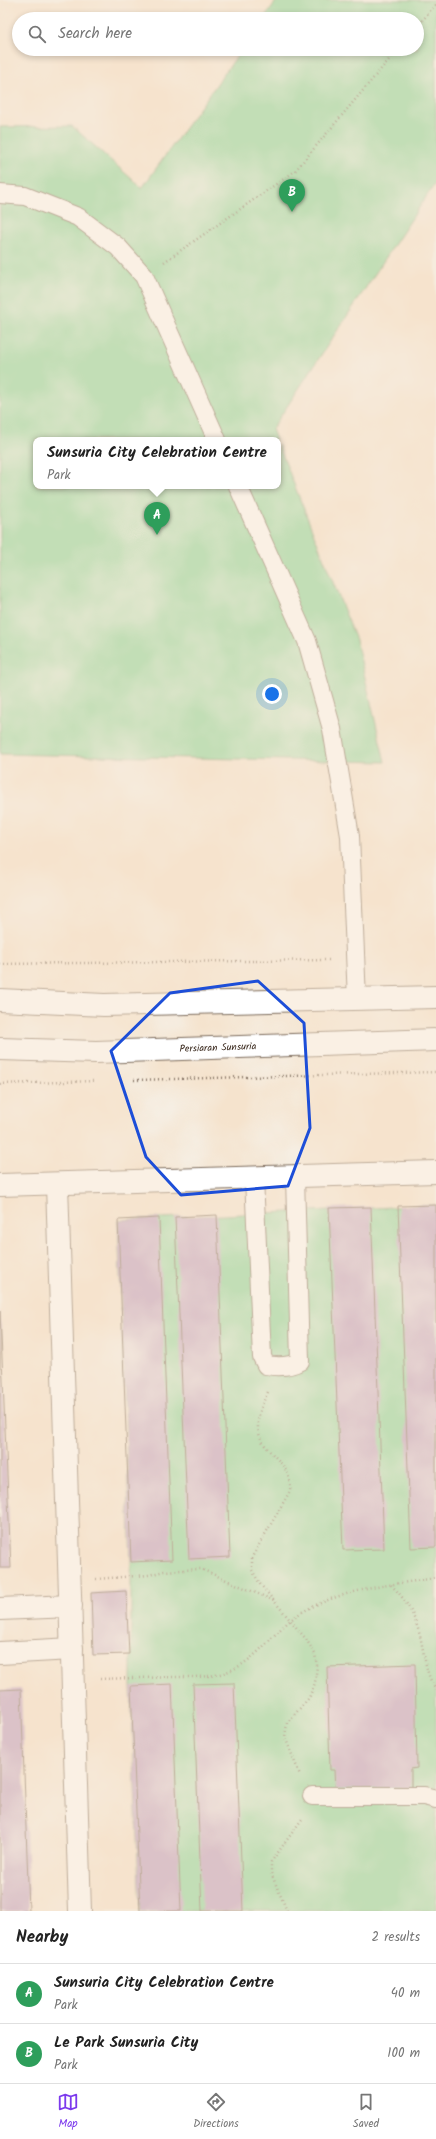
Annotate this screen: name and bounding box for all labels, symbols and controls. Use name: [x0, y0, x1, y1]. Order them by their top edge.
search box: [12, 12, 424, 56]
text: Search here: [58, 22, 132, 46]
icon: search: [26, 23, 48, 45]
pin: B: [279, 179, 305, 212]
popup: [33, 437, 281, 489]
text: Sunsuria City Celebration Centre: [47, 441, 267, 465]
text: Park: [47, 465, 71, 486]
pin: A: [144, 502, 170, 535]
your location: [262, 684, 282, 704]
street label: Persiaran Sunsuria: [179, 1038, 257, 1057]
text: Nearby: [16, 1924, 68, 1951]
text: 2 results: [372, 1927, 420, 1948]
text: Sunsuria City Celebration Centre: [54, 1971, 274, 1995]
text: A: [25, 1983, 33, 2004]
text: 40 m: [391, 1983, 420, 2004]
text: Park: [54, 1995, 78, 2016]
text: Le Park Sunsuria City: [54, 2031, 198, 2055]
text: B: [25, 2043, 33, 2064]
text: 100 m: [387, 2043, 420, 2064]
text: Park: [54, 2055, 78, 2076]
tab: Map: [57, 2091, 79, 2133]
tab: Directions: [193, 2091, 239, 2133]
tab: Saved: [353, 2091, 379, 2133]

